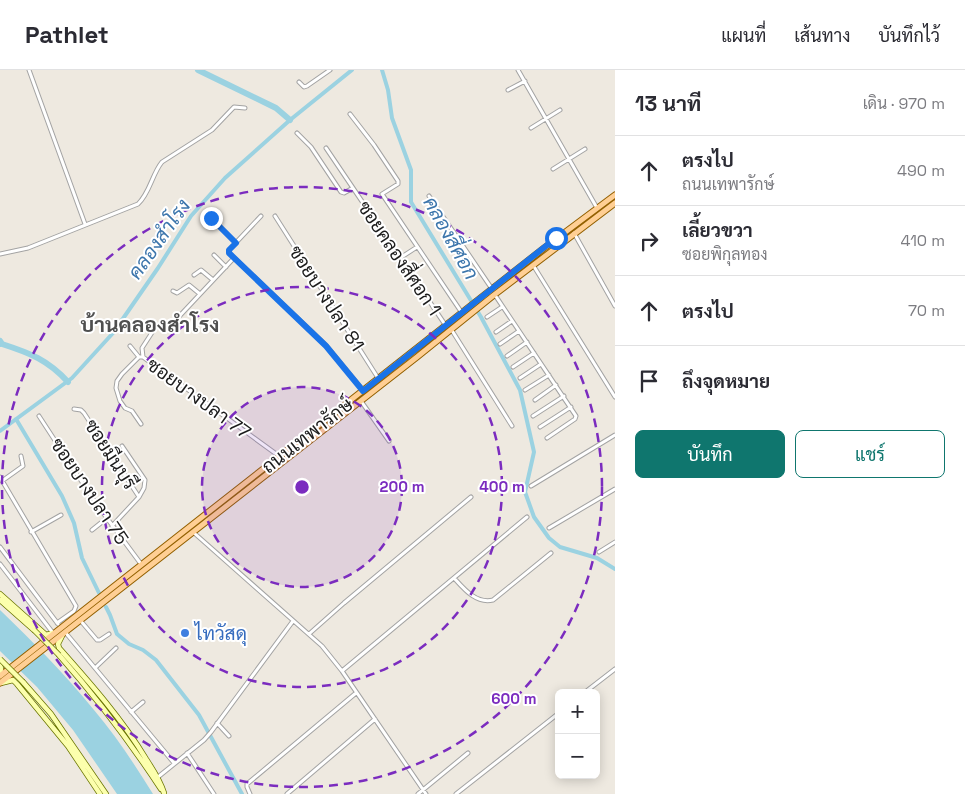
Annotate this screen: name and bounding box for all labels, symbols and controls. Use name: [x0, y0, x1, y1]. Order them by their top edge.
text: Pathlet: [25, 19, 109, 50]
text: แผนที่: [721, 24, 766, 47]
text: เส้นทาง: [794, 24, 850, 47]
text: บันทึกไว้: [878, 24, 940, 47]
text: 13 นาที: [635, 90, 701, 117]
text: เดิน · 970 m: [863, 93, 945, 114]
text: ตรงไป: [682, 148, 734, 173]
icon: ahead: [635, 157, 663, 185]
text: 490 m: [897, 160, 945, 181]
text: ถนนเทพารักษ์: [682, 174, 774, 195]
water label: คลองสี่ศอก: [417, 190, 488, 284]
street label: ซอยคลองสี่ศอก 1: [352, 193, 451, 321]
water label: คลองสำโรง: [122, 194, 196, 284]
route end: [200, 207, 223, 230]
text: เลี้ยวขวา: [682, 218, 753, 243]
route start: [545, 227, 568, 250]
icon: right: [635, 227, 663, 255]
text: 410 m: [901, 230, 945, 251]
street label: ซอยบางปลา 81: [283, 241, 370, 356]
text: ซอยพิกุลทอง: [682, 244, 768, 265]
icon: ahead: [635, 297, 663, 325]
text: ตรงไป: [682, 299, 734, 324]
text: 70 m: [908, 300, 945, 321]
district label: บ้านคลองสำโรง: [81, 311, 219, 338]
street label: ซอยบางปลา 77: [142, 352, 256, 445]
icon: arrive: [635, 367, 663, 395]
text: ถึงจุดหมาย: [682, 369, 770, 394]
street label: ถนนเทพารักษ์: [256, 391, 359, 479]
street label: ซอยมีนบุรี: [79, 414, 143, 494]
button: บันทึก: [635, 430, 785, 478]
button: แชร์: [795, 430, 945, 478]
street label: ซอยบางปลา 75: [45, 433, 134, 549]
text: 200 m: [380, 477, 424, 496]
text: 400 m: [479, 477, 525, 496]
centre of rings: [293, 478, 311, 496]
place label: ไทวัสดุ: [193, 621, 247, 646]
marker: ไทวัสดุ: [179, 627, 191, 639]
text: 600 m: [491, 689, 537, 708]
map controls: [555, 689, 600, 779]
button: +: [555, 689, 600, 734]
button: −: [555, 734, 600, 779]

